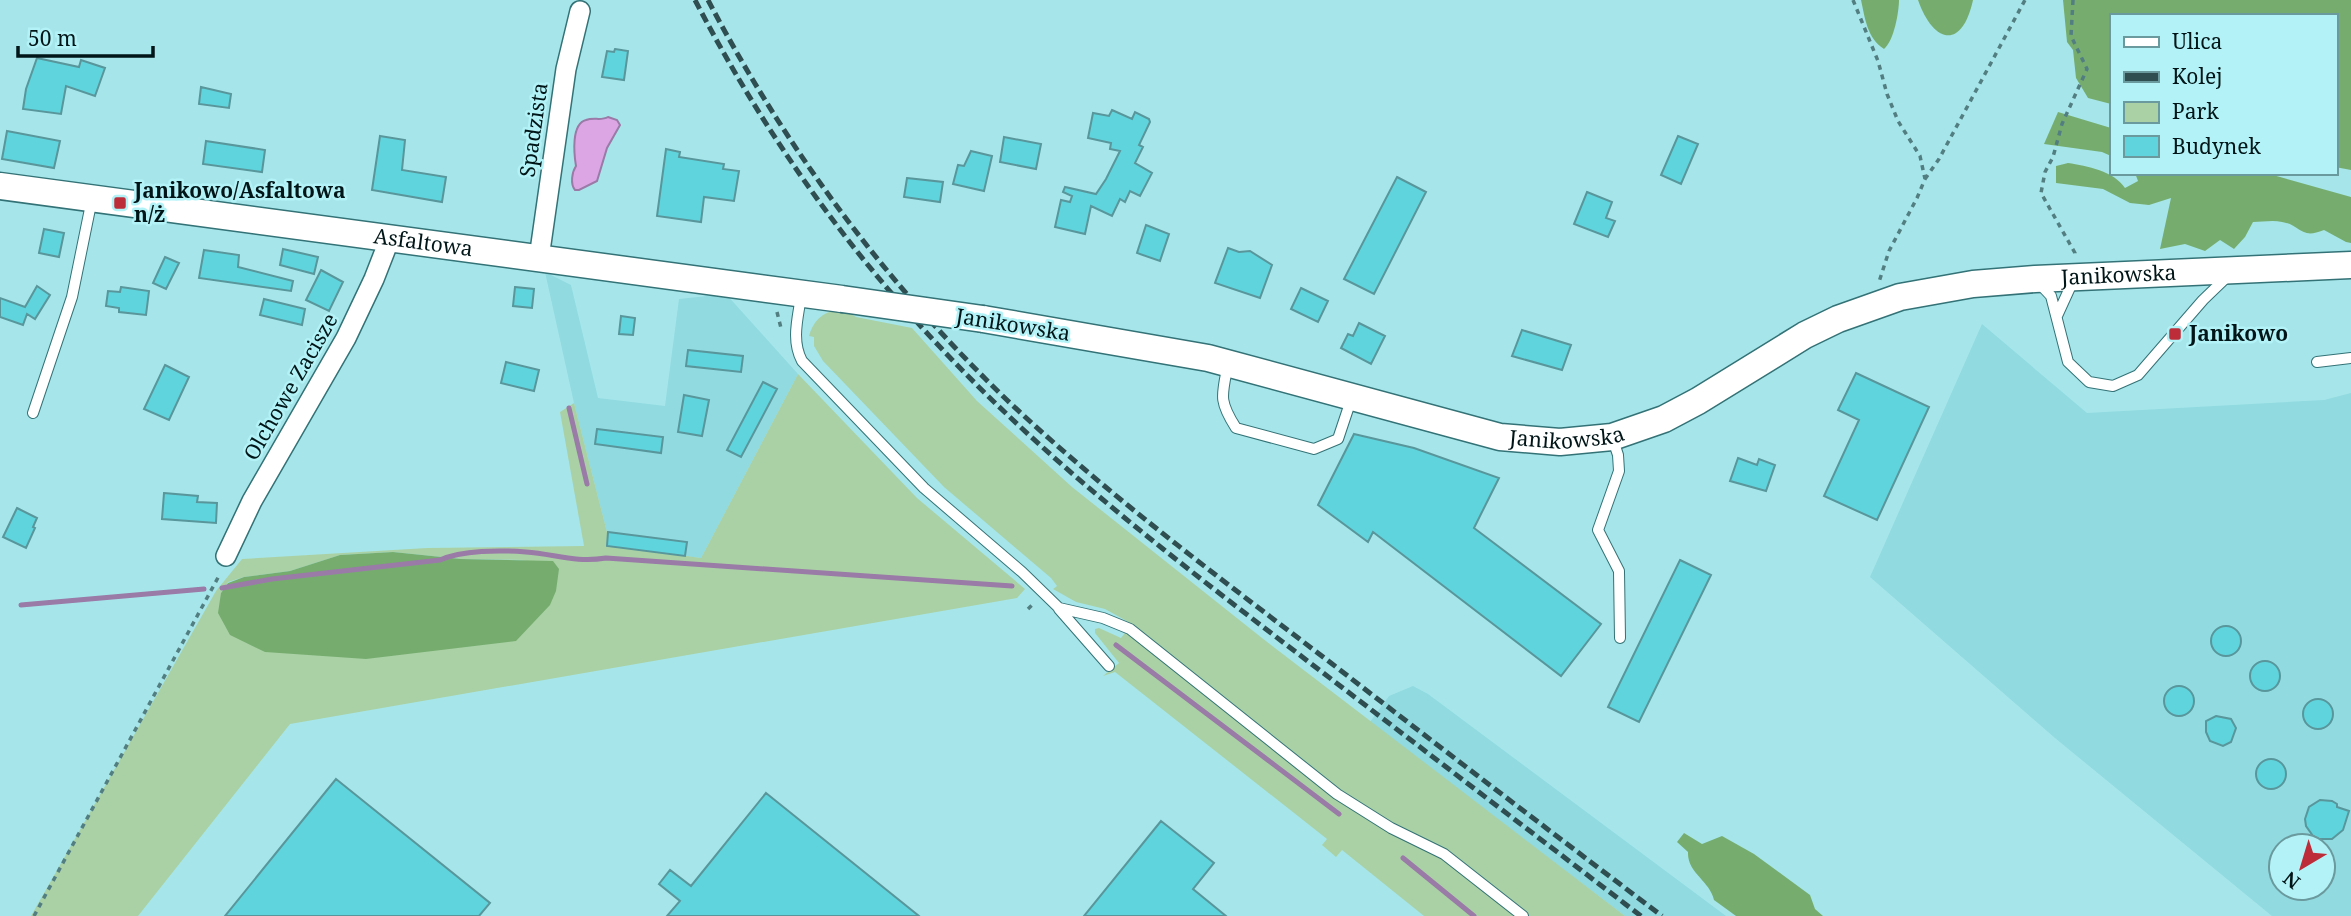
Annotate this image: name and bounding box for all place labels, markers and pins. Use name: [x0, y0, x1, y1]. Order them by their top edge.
place label: Janikowo/Asfaltowa n/ż: [133, 176, 346, 228]
marker: Janikowo/Asfaltowa n/ż: [112, 195, 128, 211]
place label: Janikowo: [2188, 319, 2288, 347]
marker: Janikowo: [2167, 326, 2183, 342]

